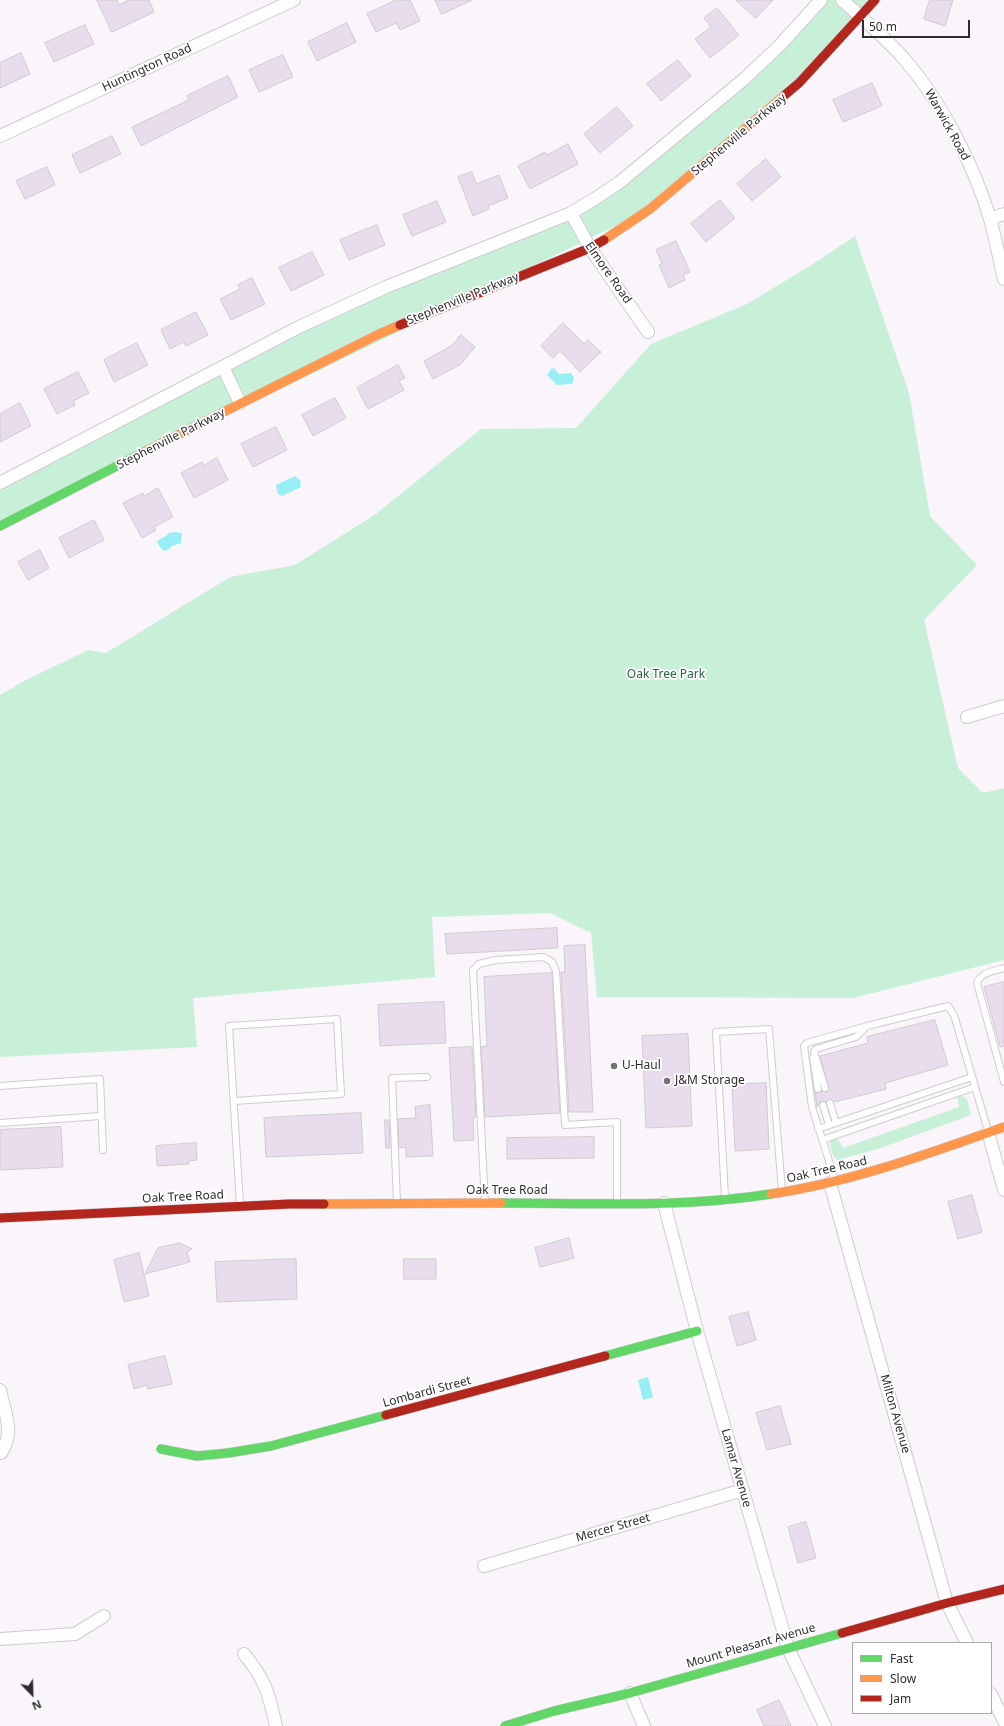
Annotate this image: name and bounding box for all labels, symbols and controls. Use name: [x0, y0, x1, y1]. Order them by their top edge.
scale bar: [864, 12, 972, 38]
text: 50 m: [869, 18, 897, 35]
street label: Huntington Road: [100, 41, 194, 95]
street label: Warwick Road: [921, 87, 973, 163]
street label: Stephenville Parkway: [689, 91, 789, 179]
street label: Elmore Road: [582, 240, 634, 306]
street label: Stephenville Parkway: [405, 270, 521, 328]
street label: Stephenville Parkway: [114, 405, 228, 473]
park label: Oak Tree Park: [627, 668, 705, 682]
place label: U-Haul: [622, 1059, 661, 1073]
marker: U-Haul: [609, 1061, 619, 1071]
place label: J&M Storage: [675, 1074, 745, 1088]
marker: J&M Storage: [662, 1076, 672, 1086]
street label: Oak Tree Road: [785, 1154, 869, 1186]
street label: Oak Tree Road: [466, 1184, 548, 1198]
street label: Oak Tree Road: [142, 1188, 224, 1206]
street label: Lombardi Street: [381, 1373, 473, 1411]
street label: Milton Avenue: [877, 1373, 913, 1455]
street label: Lamar Avenue: [718, 1427, 754, 1509]
street label: Mercer Street: [574, 1511, 652, 1545]
street label: Mount Pleasant Avenue: [685, 1621, 817, 1671]
legend: [852, 1642, 992, 1714]
text: Fast: [890, 1650, 913, 1667]
text: Slow: [890, 1670, 916, 1687]
north arrow: [12, 1674, 52, 1714]
text: Jam: [890, 1690, 911, 1707]
text: N: [30, 1697, 44, 1714]

